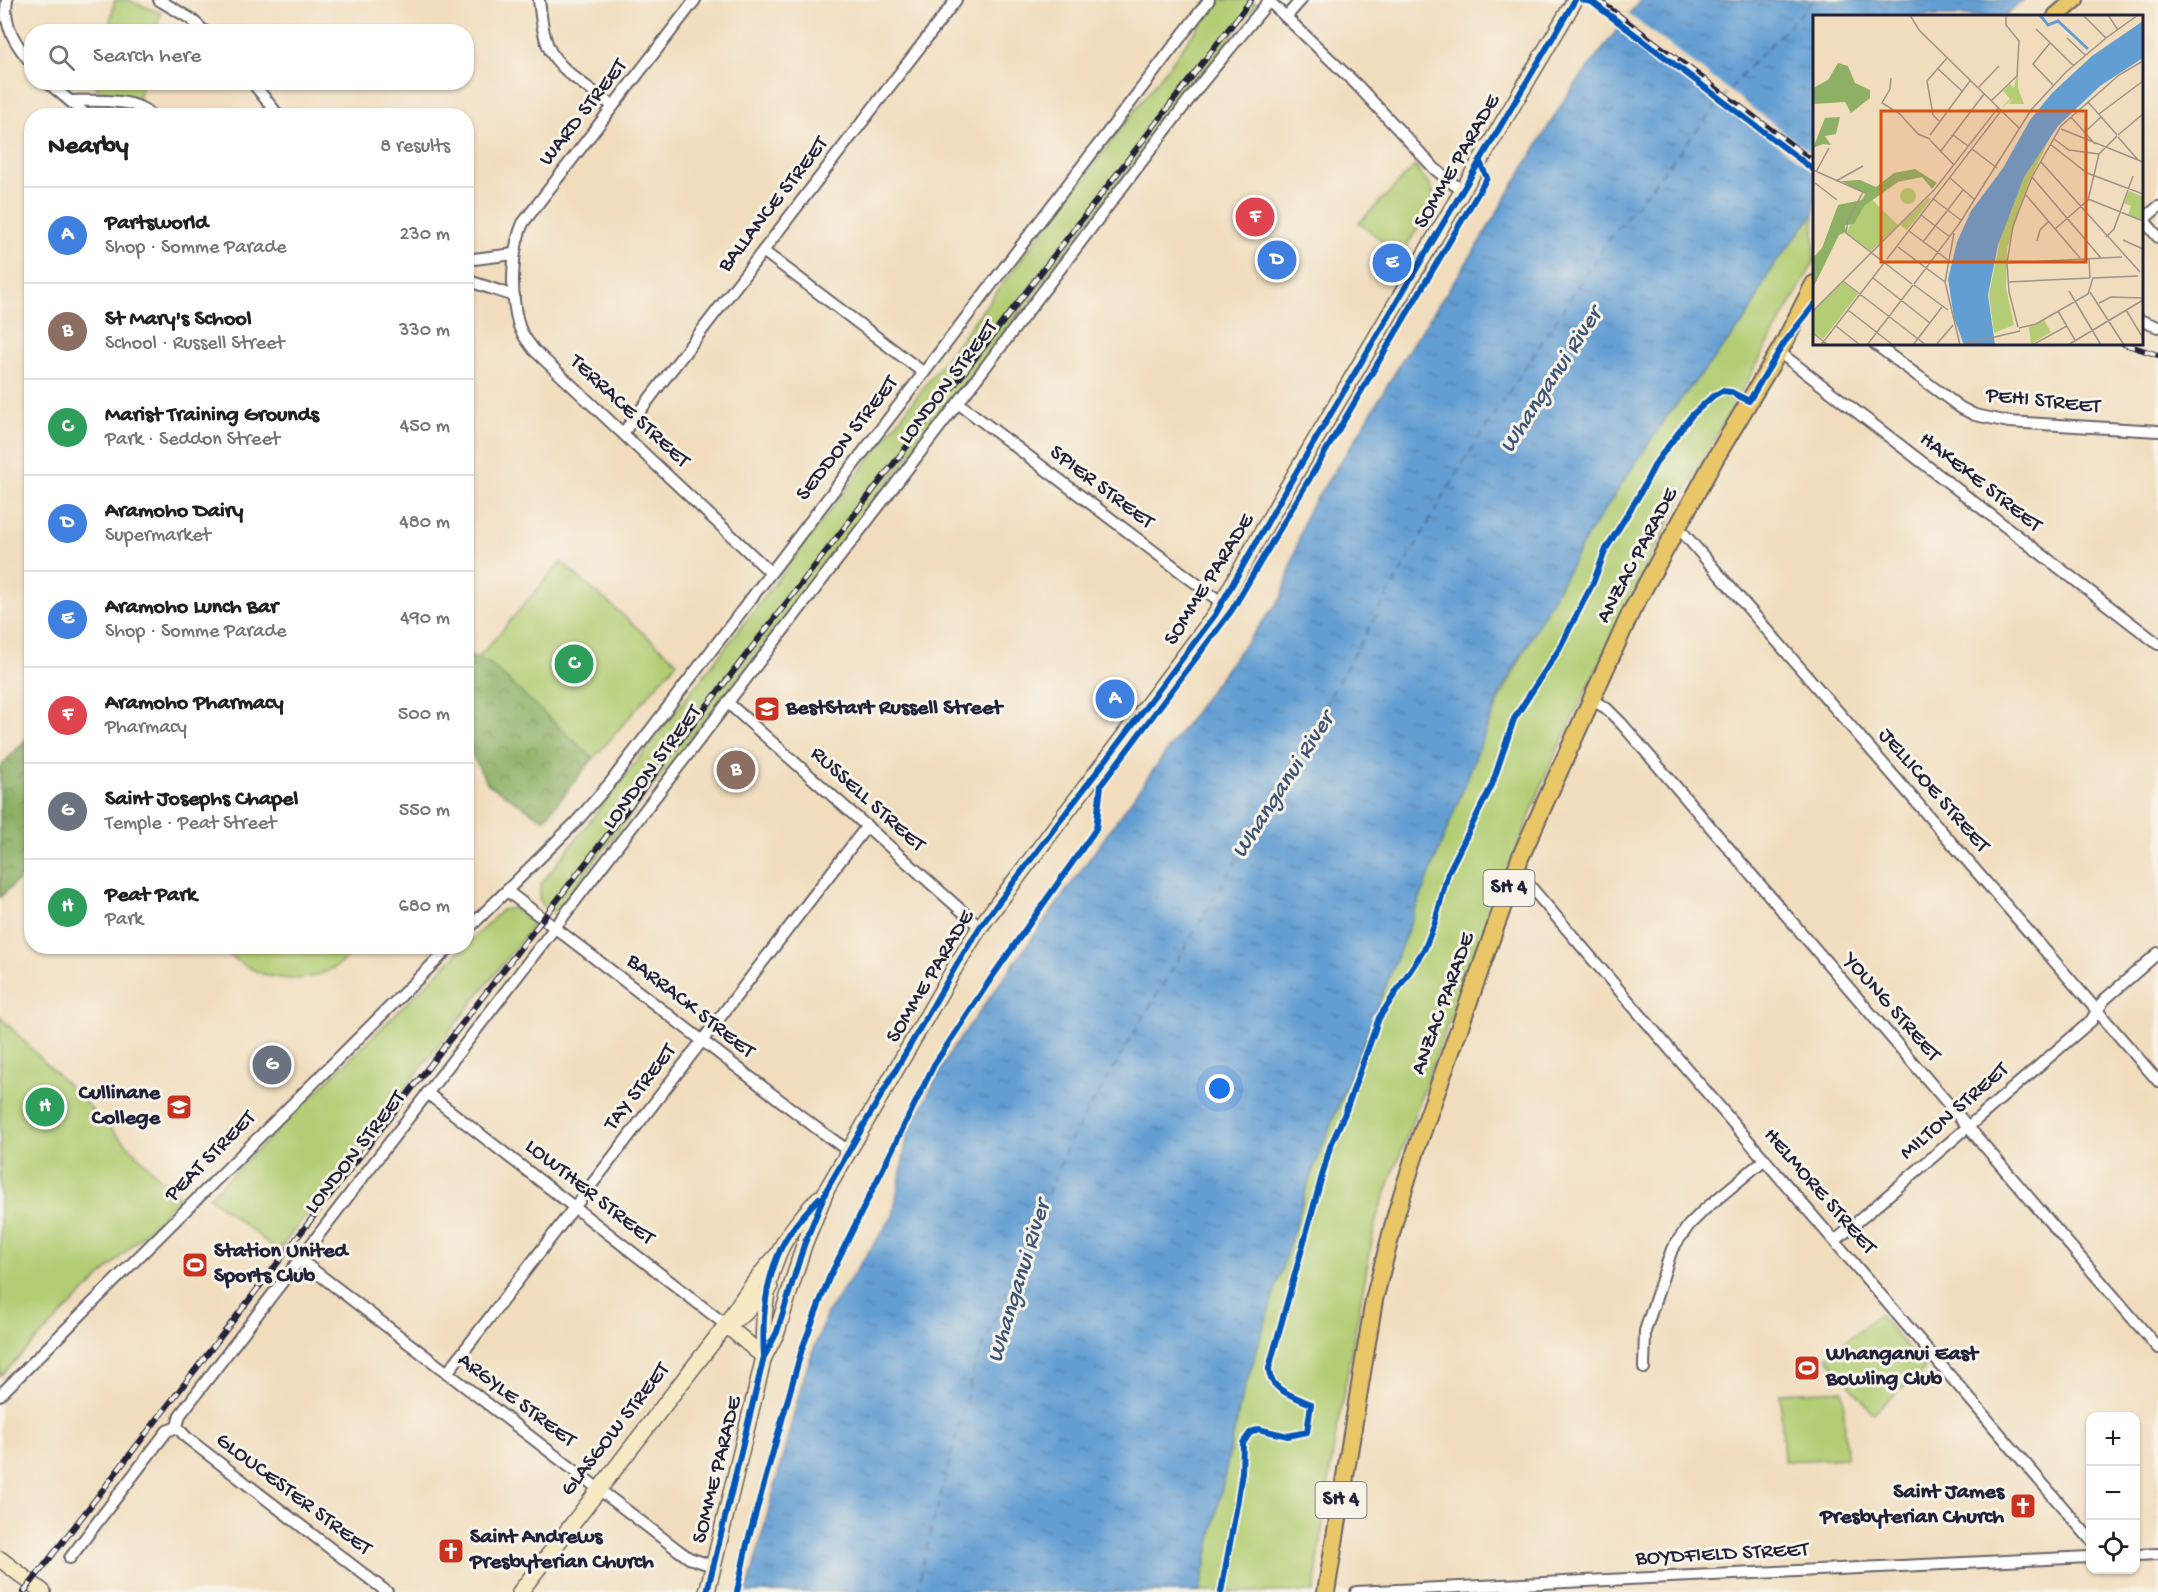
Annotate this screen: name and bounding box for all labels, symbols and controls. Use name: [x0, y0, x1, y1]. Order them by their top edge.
inset map: [1813, 15, 2143, 345]
search box: [24, 24, 474, 90]
icon: search: [45, 41, 78, 74]
text: Search here: [93, 44, 201, 70]
street label: WARD STREET: [534, 53, 635, 172]
street label: SOMME PARADE: [1409, 89, 1508, 234]
street label: BALLANCE STREET: [712, 131, 836, 279]
text: Nearby: [48, 132, 129, 163]
text: 8 results: [380, 136, 450, 159]
pin: F: [1236, 194, 1274, 240]
text: Partsworld: [105, 211, 208, 237]
text: A: [62, 224, 73, 247]
text: 230 m: [400, 224, 450, 247]
text: Shop · Somme Parade: [105, 237, 286, 260]
pin: D: [1258, 238, 1296, 282]
pin: E: [1372, 240, 1412, 286]
water label: Whanganui River: [1494, 299, 1612, 459]
text: St Mary's School: [105, 307, 252, 333]
street label: LONDON STREET: [894, 314, 1005, 450]
text: B: [62, 320, 73, 343]
text: 330 m: [399, 320, 450, 343]
text: School · Russell Street: [105, 333, 285, 356]
street label: TERRACE STREET: [562, 348, 696, 475]
street label: SEDDON STREET: [791, 370, 906, 507]
street label: PEHI STREET: [1983, 383, 2103, 421]
text: Marist Training Grounds: [105, 403, 319, 429]
text: C: [62, 416, 73, 439]
text: 450 m: [400, 416, 450, 439]
street label: HAKEKE STREET: [1913, 427, 2048, 540]
text: Park · Seddon Street: [105, 429, 280, 452]
street label: SPIER STREET: [1044, 440, 1160, 537]
street label: ANZAC PARADE: [1591, 483, 1685, 628]
text: Aramoho Dairy: [105, 499, 243, 525]
street label: SOMME PARADE: [1159, 508, 1262, 651]
text: D: [61, 512, 74, 535]
text: 480 m: [399, 512, 450, 535]
text: Supermarket: [105, 525, 211, 548]
text: Aramoho Lunch Bar: [105, 595, 278, 621]
text: E: [61, 608, 74, 631]
text: 490 m: [400, 608, 450, 631]
text: Shop · Somme Parade: [105, 621, 286, 644]
pin: C: [554, 642, 594, 686]
pin: A: [1096, 676, 1134, 722]
text: Aramoho Pharmacy: [105, 691, 284, 717]
school or university icon: BestStart Russell Street: [752, 694, 782, 724]
place label: BestStart Russell Street: [785, 696, 1004, 722]
street label: LONDON STREET: [598, 699, 709, 835]
text: F: [62, 704, 73, 727]
text: 500 m: [398, 704, 450, 727]
water label: Whanganui River: [1226, 704, 1344, 864]
text: Pharmacy: [105, 717, 187, 740]
street label: JELLICOE STREET: [1872, 723, 1995, 860]
street label: RUSSELL STREET: [804, 742, 931, 859]
pin: B: [716, 748, 756, 792]
text: Saint Josephs Chapel: [105, 787, 298, 813]
text: G: [61, 800, 74, 823]
text: 550 m: [399, 800, 450, 823]
text: Temple · Peat Street: [105, 813, 276, 836]
road number: SH 4: [1484, 870, 1534, 906]
text: Peat Park: [105, 883, 197, 909]
text: H: [62, 896, 73, 919]
text: 680 m: [399, 896, 450, 919]
street label: SOMME PARADE: [881, 905, 982, 1048]
text: Park: [105, 909, 143, 932]
street label: ANZAC PARADE: [1406, 928, 1482, 1079]
street label: YOUNG STREET: [1835, 947, 1946, 1069]
street label: BARRACK STREET: [620, 948, 761, 1066]
street label: TAY STREET: [598, 1038, 684, 1138]
pin: G: [252, 1042, 292, 1088]
street label: MILTON STREET: [1895, 1057, 2016, 1166]
your location: [1205, 1074, 1234, 1103]
place label: Cullinane College: [78, 1081, 161, 1132]
pin: H: [26, 1084, 64, 1130]
street label: LONDON STREET: [300, 1085, 413, 1220]
school or university icon: Cullinane College: [164, 1092, 194, 1122]
street label: PEAT STREET: [159, 1105, 263, 1209]
street label: HELMORE STREET: [1757, 1123, 1882, 1262]
street label: LOWTHER STREET: [519, 1134, 660, 1253]
water label: Whanganui River: [982, 1193, 1060, 1366]
place label: Station United Sports Club: [214, 1239, 349, 1290]
sports icon: Station United Sports Club: [180, 1250, 210, 1280]
place label: Whanganui East Bowling Club: [1825, 1342, 1980, 1393]
street label: ARGYLE STREET: [452, 1348, 582, 1455]
sports icon: Whanganui East Bowling Club: [1792, 1353, 1822, 1383]
street label: GLASGOW STREET: [556, 1357, 677, 1502]
street label: SOMME PARADE: [687, 1393, 749, 1546]
map controls: [2086, 1412, 2140, 1574]
button: +: [2086, 1412, 2140, 1466]
street label: GLOUCESTER STREET: [210, 1428, 377, 1563]
button: −: [2086, 1466, 2140, 1520]
place label: Saint James Presbyterian Church: [1819, 1480, 2006, 1531]
road number: SH 4: [1316, 1482, 1366, 1518]
church icon: Saint James Presbyterian Church: [2008, 1491, 2038, 1521]
button: locate: [2086, 1520, 2140, 1574]
place label: Saint Andrews Presbyterian Church: [469, 1525, 654, 1576]
church icon: Saint Andrews Presbyterian Church: [436, 1536, 466, 1566]
street label: BOYDFIELD STREET: [1634, 1537, 1811, 1573]

